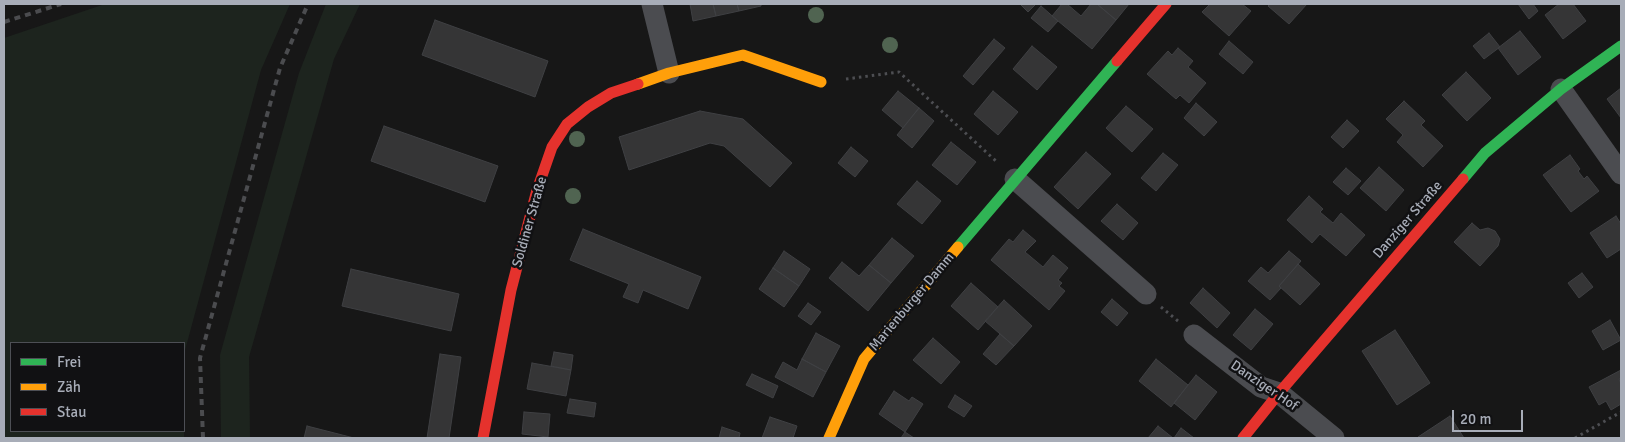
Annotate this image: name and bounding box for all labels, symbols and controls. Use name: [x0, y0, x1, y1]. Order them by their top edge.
street label: Soldiner Straße: [509, 175, 551, 269]
street label: Danziger Straße: [1370, 178, 1446, 262]
street label: Marienburger Damm: [866, 249, 958, 355]
legend: [10, 342, 185, 432]
text: Frei: [57, 353, 81, 371]
street label: Danziger Hof: [1227, 357, 1301, 415]
text: Zäh: [57, 378, 81, 396]
scale bar: [1455, 400, 1526, 432]
text: Stau: [57, 403, 86, 421]
text: 20 m: [1460, 410, 1491, 428]

